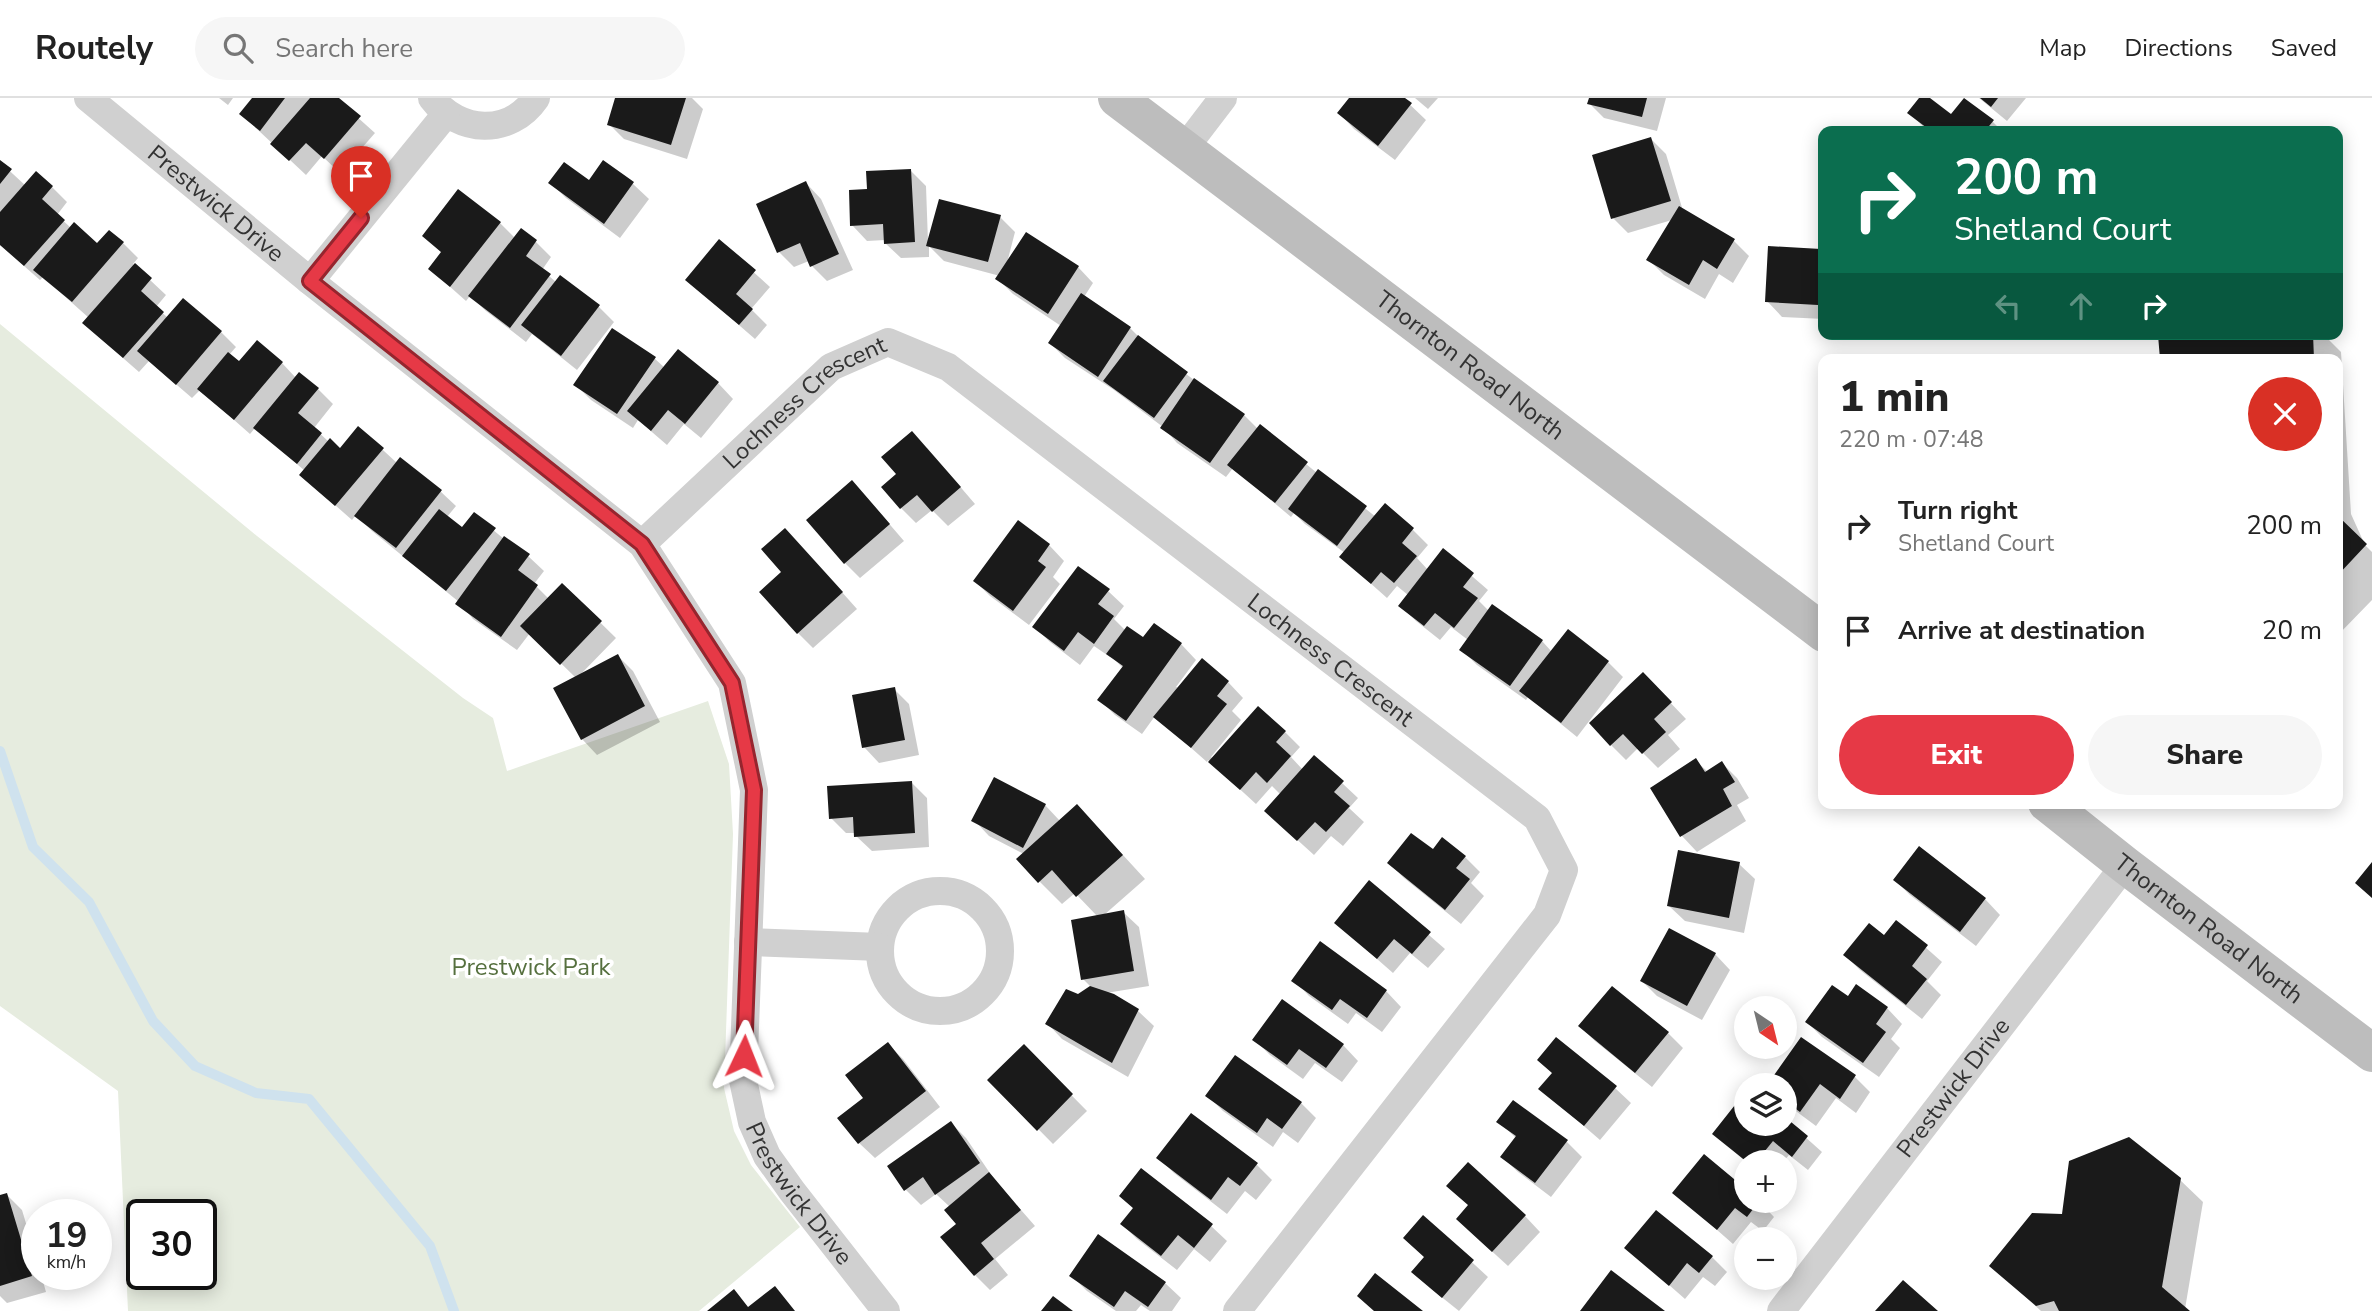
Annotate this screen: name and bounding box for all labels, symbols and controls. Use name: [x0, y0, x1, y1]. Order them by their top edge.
search box: [195, 17, 685, 80]
text: Routely: [35, 26, 153, 71]
icon: search: [219, 29, 257, 67]
text: Search here: [275, 31, 413, 66]
text: Map: [2039, 32, 2086, 64]
text: Directions: [2124, 32, 2233, 64]
text: Saved: [2271, 32, 2337, 64]
street label: Prestwick Drive: [141, 138, 291, 269]
text: 200 m: [1954, 144, 2098, 211]
pin: [331, 146, 391, 218]
icon: right: [1839, 154, 1930, 245]
icon: arrive: [342, 157, 380, 195]
text: Shetland Court: [1954, 208, 2171, 251]
street label: Thornton Road North: [1369, 283, 1571, 447]
icon: left: [1989, 287, 2027, 325]
icon: ahead: [2062, 287, 2100, 325]
icon: right: [2135, 287, 2173, 325]
street label: Lochness Crescent: [716, 329, 892, 476]
text: 1 min: [1839, 369, 1949, 426]
button: close: [2248, 377, 2322, 451]
text: 220 m · 07:48: [1839, 424, 1984, 455]
text: Turn right: [1898, 493, 2017, 528]
icon: right: [1839, 507, 1877, 545]
text: 200 m: [2246, 508, 2322, 543]
text: Shetland Court: [1898, 528, 2054, 559]
street label: Lochness Crescent: [1241, 586, 1421, 734]
icon: arrive: [1839, 612, 1877, 650]
text: Arrive at destination: [1898, 613, 2145, 648]
text: 20 m: [2262, 613, 2322, 648]
button: Exit: [1839, 715, 2074, 795]
button: Share: [2088, 715, 2322, 795]
street label: Thornton Road North: [2108, 847, 2310, 1011]
park label: Prestwick Park: [451, 951, 612, 983]
north arrow: [1734, 996, 1797, 1059]
map controls: [1734, 996, 1797, 1290]
street label: Prestwick Drive: [1889, 1011, 2017, 1164]
position arrow: [707, 1019, 781, 1093]
button: layers: [1734, 1073, 1797, 1136]
street label: Prestwick Drive: [738, 1117, 860, 1271]
button: +: [1734, 1150, 1797, 1213]
speed limit sign: 30: [126, 1199, 217, 1290]
text: 19: [45, 1212, 88, 1259]
button: −: [1734, 1227, 1797, 1290]
text: km/h: [47, 1250, 86, 1274]

